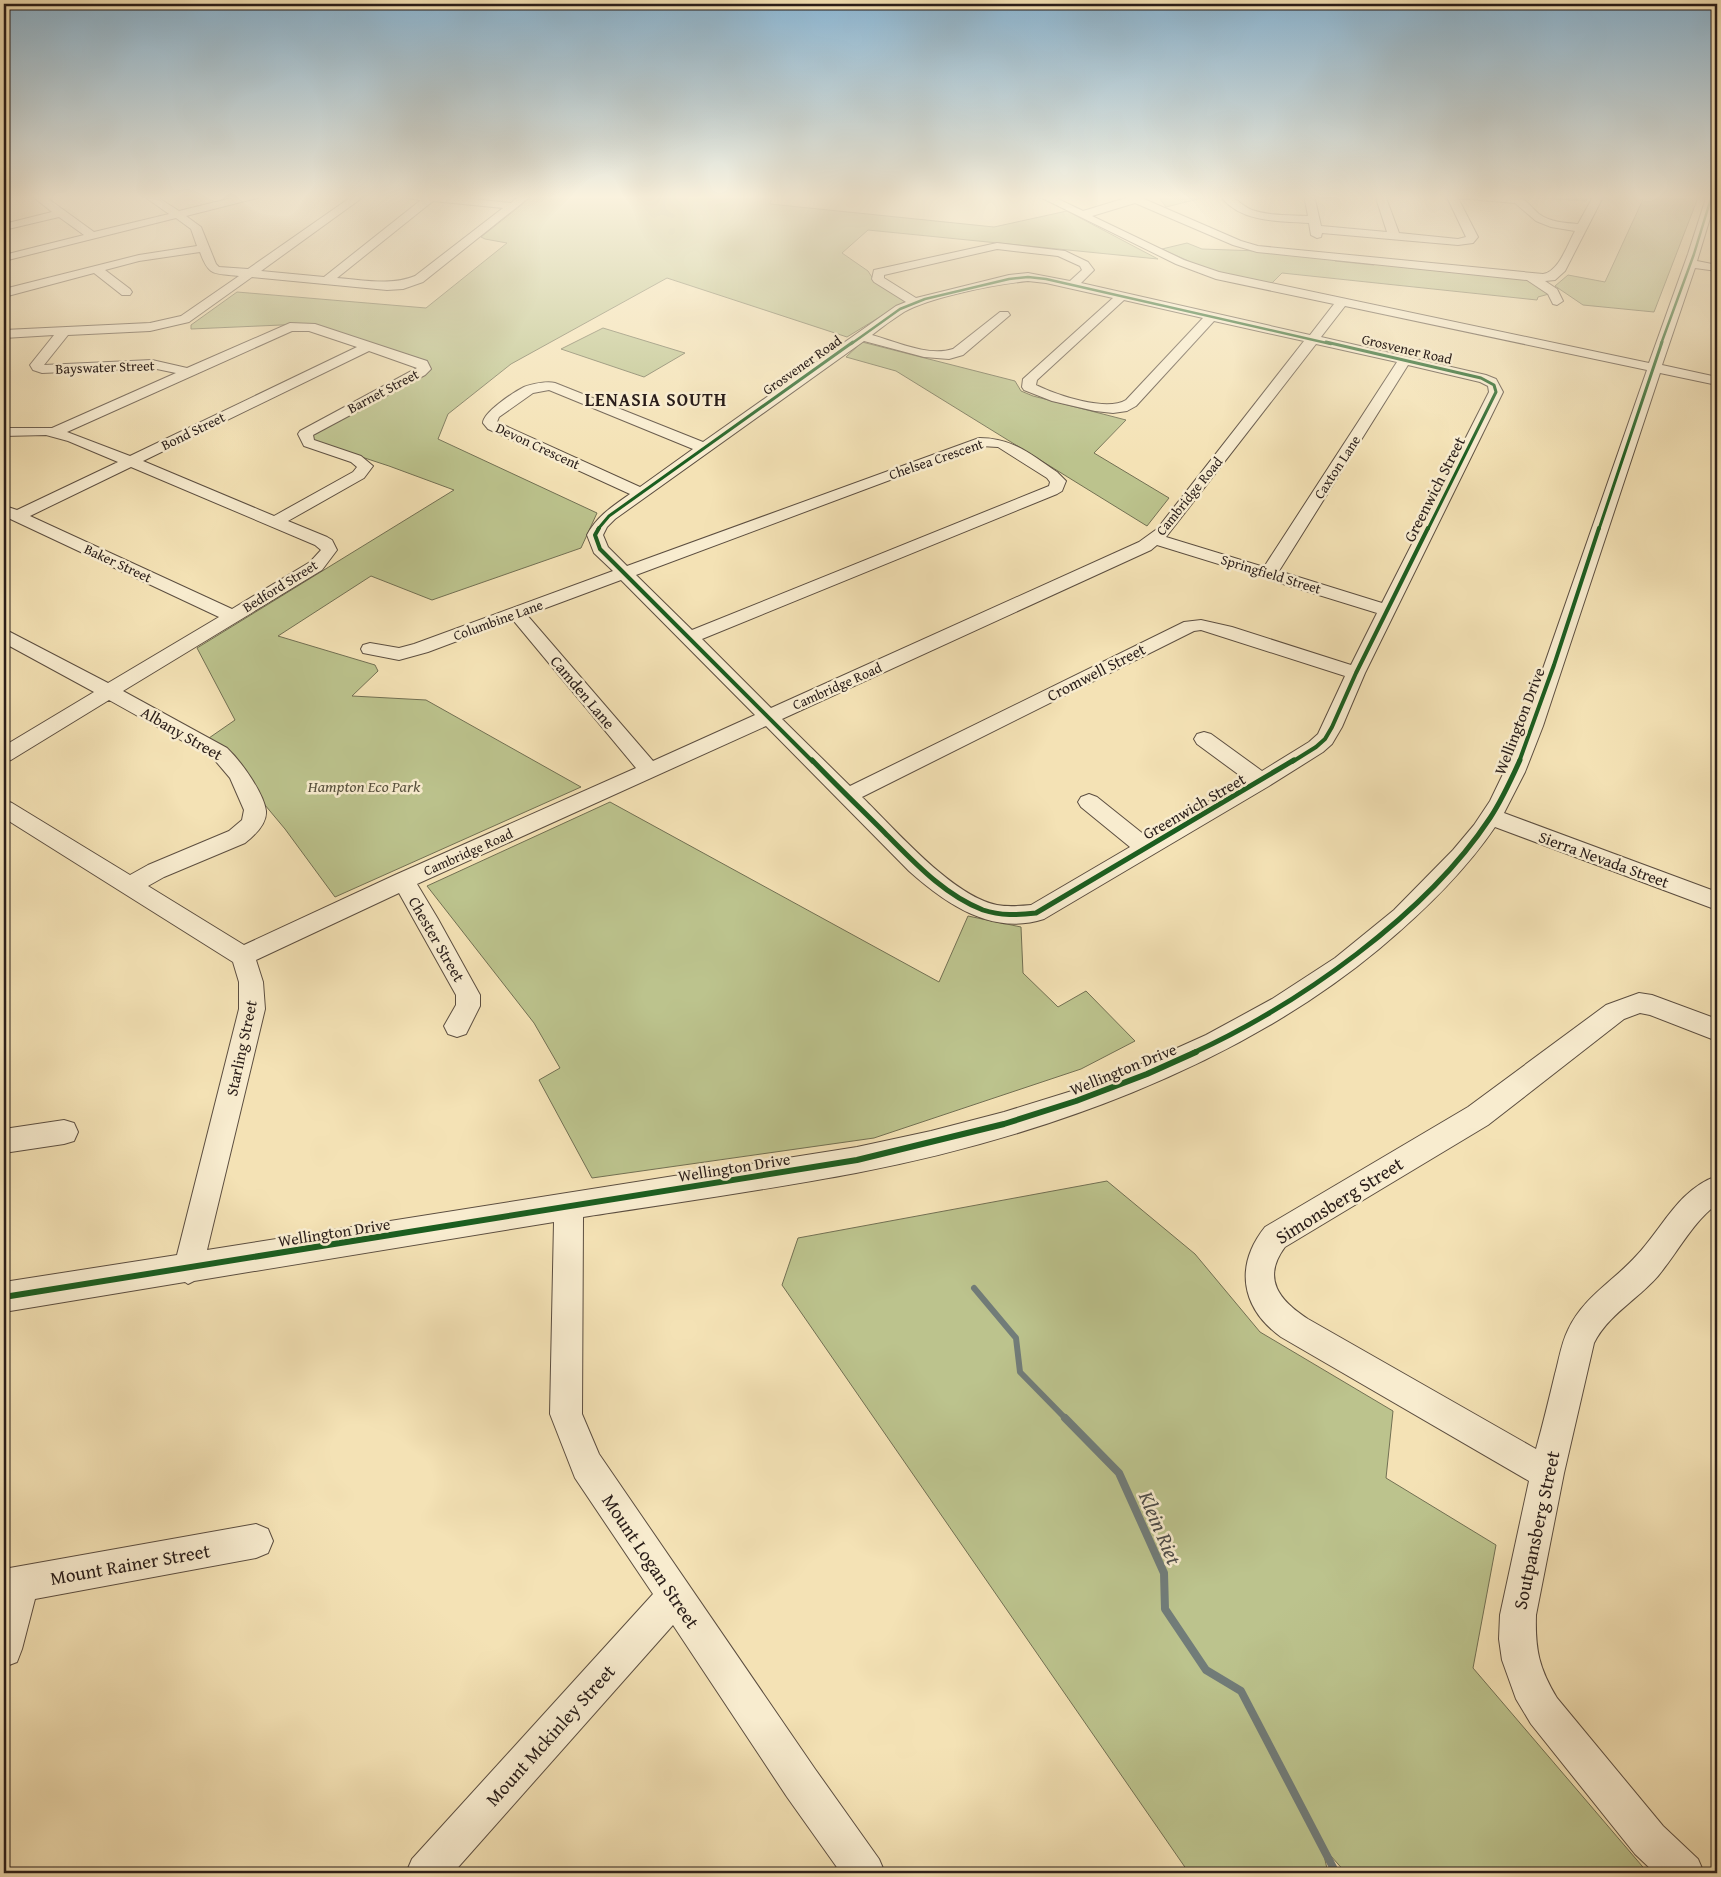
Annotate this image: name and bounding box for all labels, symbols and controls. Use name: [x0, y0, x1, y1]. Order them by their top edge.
street label: Grosvener Road: [1360, 329, 1455, 369]
street label: Grosvener Road: [758, 330, 846, 400]
street label: Bayswater Street: [55, 355, 155, 379]
street label: Barnet Street: [344, 364, 422, 418]
district label: LENASIA SOUTH: [585, 386, 727, 413]
street label: Bond Street: [158, 407, 228, 455]
street label: Devon Crescent: [493, 418, 583, 474]
street label: Caxton Lane: [1309, 431, 1365, 503]
street label: Greenwich Street: [1397, 432, 1471, 546]
street label: Chelsea Crescent: [886, 433, 986, 485]
street label: Cambridge Road: [1151, 452, 1227, 540]
street label: Baker Street: [81, 539, 155, 587]
street label: Springfield Street: [1218, 549, 1324, 599]
street label: Bedford Street: [239, 555, 321, 617]
street label: Columbine Lane: [450, 594, 546, 646]
street label: Cromwell Street: [1043, 637, 1150, 707]
street label: Camden Lane: [545, 650, 621, 734]
street label: Cambridge Road: [789, 657, 885, 715]
street label: Wellington Drive: [1488, 664, 1550, 778]
street label: Albany Street: [137, 700, 228, 766]
street label: Greenwich Street: [1138, 767, 1250, 845]
park label: Hampton Eco Park: [307, 774, 421, 798]
street label: Cambridge Road: [420, 823, 516, 881]
street label: Sierra Nevada Street: [1535, 824, 1673, 894]
street label: Chester Street: [403, 892, 471, 987]
street label: Starling Street: [219, 997, 263, 1098]
street label: Wellington Drive: [1066, 1037, 1180, 1101]
street label: Wellington Drive: [676, 1146, 792, 1188]
street label: Simonsberg Street: [1270, 1149, 1409, 1251]
street label: Wellington Drive: [276, 1211, 392, 1253]
street label: Soutpansberg Street: [1505, 1448, 1567, 1612]
water label: Klein Riet: [1131, 1485, 1190, 1570]
street label: Mount Logan Street: [595, 1488, 707, 1634]
street label: Mount Rainer Street: [48, 1536, 213, 1592]
street label: Mount Mckinley Street: [479, 1658, 622, 1812]

